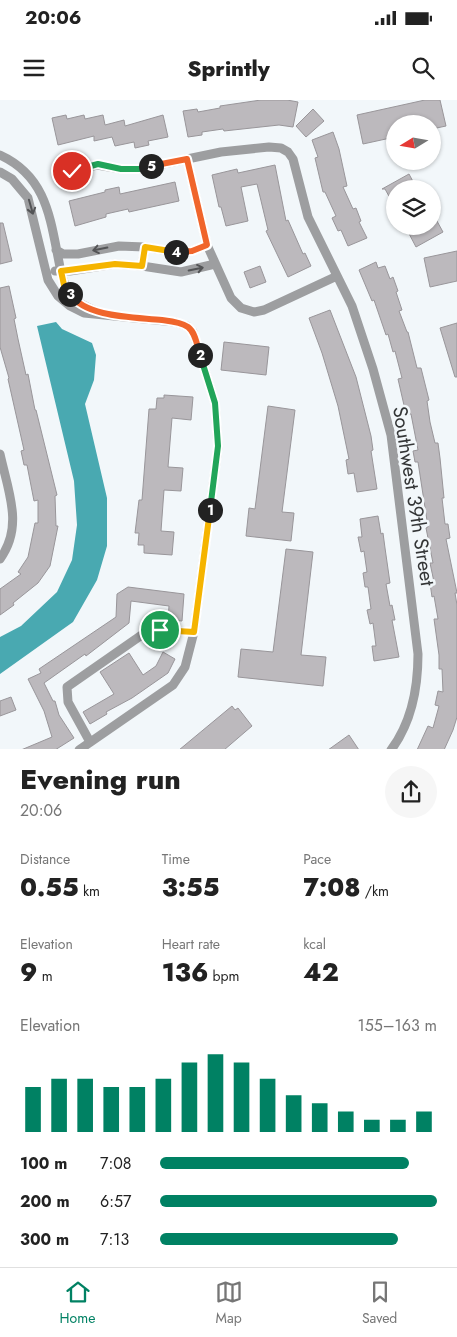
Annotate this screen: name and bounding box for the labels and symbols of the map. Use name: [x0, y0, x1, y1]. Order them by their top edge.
north arrow: [386, 115, 441, 170]
pin: [51, 150, 93, 192]
pin: 5: [138, 154, 164, 178]
one-way arrow: [27, 199, 37, 215]
pin: 4: [164, 240, 188, 264]
one-way arrow: [93, 245, 109, 255]
one-way arrow: [188, 264, 204, 273]
pin: 3: [58, 282, 82, 306]
pin: 2: [188, 342, 212, 368]
street label: Southwest 39th Street: [385, 404, 442, 588]
pin: 1: [198, 498, 222, 522]
pin: [139, 609, 181, 651]

